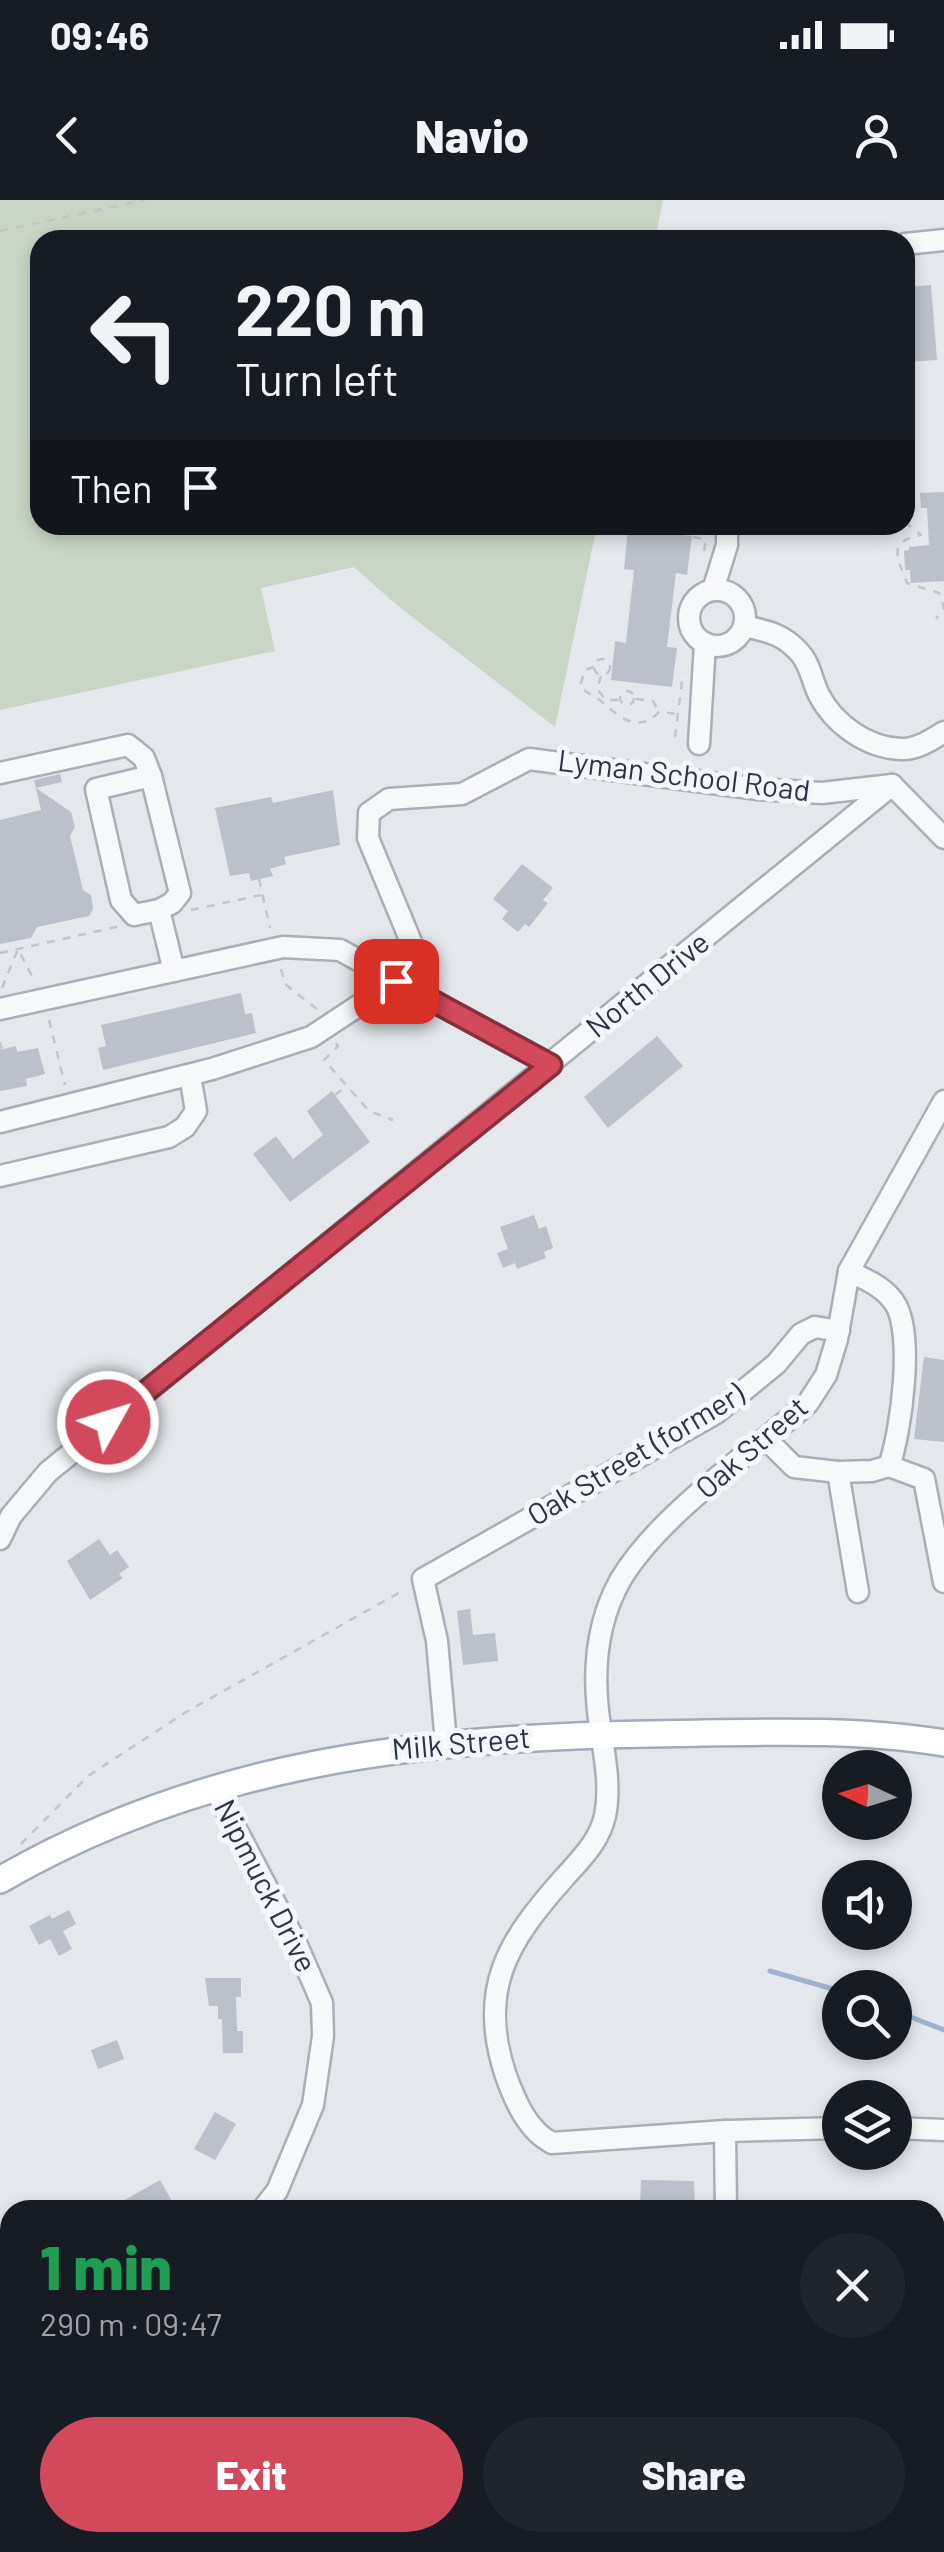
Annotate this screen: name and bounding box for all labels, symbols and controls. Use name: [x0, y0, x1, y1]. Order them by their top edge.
text: 09:46: [50, 12, 149, 58]
icon: back: [40, 108, 95, 163]
text: Navio: [415, 108, 529, 162]
icon: person: [849, 108, 904, 163]
text: 220 m: [235, 266, 426, 350]
icon: left: [70, 270, 200, 400]
text: Turn left: [235, 351, 399, 405]
icon: arrive: [173, 460, 228, 515]
text: Then: [70, 465, 153, 511]
street label: Lyman School Road: [556, 741, 812, 807]
street label: North Drive: [578, 923, 716, 1044]
pin: [354, 939, 439, 1024]
icon: arrive: [369, 954, 424, 1009]
position arrow: [56, 1370, 160, 1474]
street label: Oak Street (former): [520, 1374, 750, 1532]
street label: Oak Street: [687, 1388, 814, 1505]
street label: Milk Street: [390, 1718, 532, 1766]
north arrow: [822, 1750, 912, 1840]
map controls: [822, 1750, 912, 2170]
street label: Nipmuck Drive: [208, 1793, 326, 1977]
button: sound: [822, 1860, 912, 1950]
button: search: [822, 1970, 912, 2060]
button: layers: [822, 2080, 912, 2170]
text: 1 min: [40, 2230, 172, 2302]
button: close: [800, 2233, 905, 2338]
text: 290 m · 09:47: [40, 2304, 222, 2342]
button: Exit: [40, 2417, 463, 2532]
button: Share: [483, 2417, 905, 2532]

